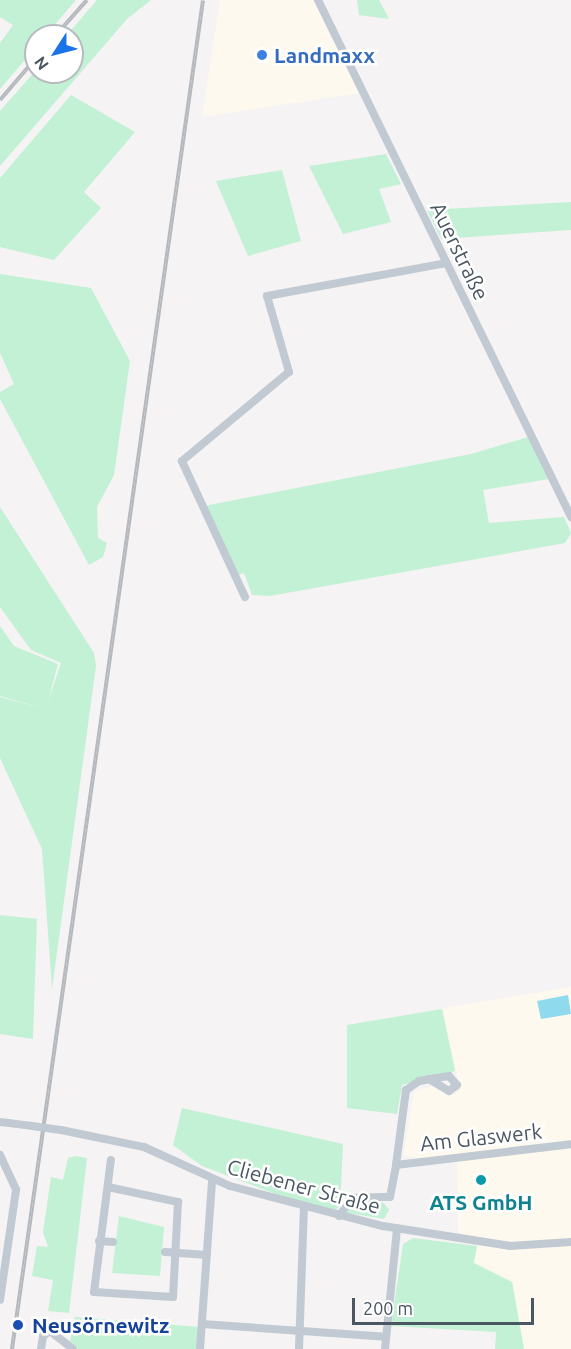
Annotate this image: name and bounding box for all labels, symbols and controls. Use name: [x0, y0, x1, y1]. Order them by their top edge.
north arrow: [24, 24, 84, 84]
place label: Landmaxx: [274, 42, 375, 68]
marker: Landmaxx: [255, 48, 269, 62]
text: N: [30, 53, 52, 74]
street label: Auerstraße: [426, 198, 494, 304]
street label: Am Glaswerk: [419, 1118, 543, 1156]
street label: Cliebener Straße: [225, 1153, 383, 1219]
marker: ATS GmbH: [474, 1173, 488, 1187]
place label: ATS GmbH: [429, 1189, 533, 1215]
scale bar: [355, 1286, 536, 1324]
text: 200 m: [363, 1298, 413, 1318]
place label: Neusörnewitz: [32, 1312, 169, 1338]
marker: Neusörnewitz: [9, 1316, 27, 1334]

